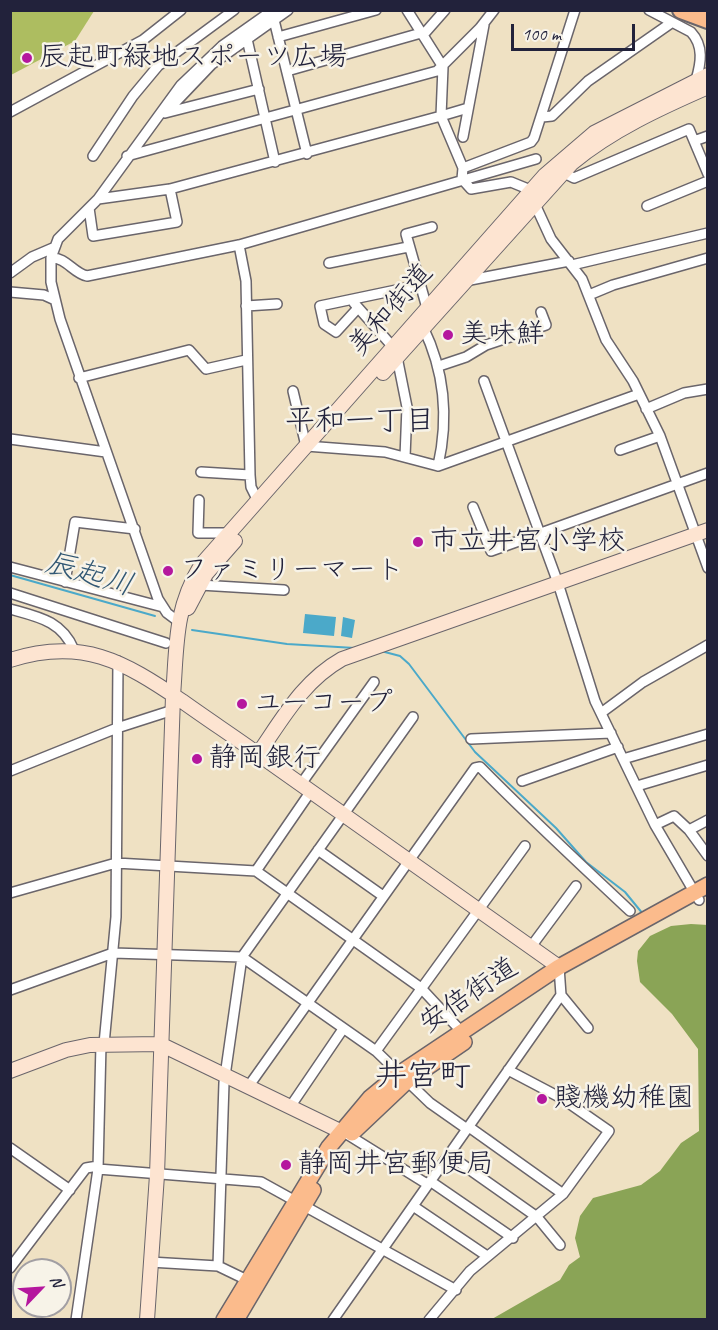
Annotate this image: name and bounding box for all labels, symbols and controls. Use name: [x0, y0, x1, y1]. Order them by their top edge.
scale bar: [514, 12, 638, 50]
text: 100 m: [522, 23, 561, 45]
place label: 辰起町緑地スポーツ広場: [39, 41, 347, 75]
marker: 辰起町緑地スポーツ広場: [20, 51, 34, 65]
street label: 美和街道: [342, 257, 440, 363]
place label: 美味鮮: [460, 318, 544, 352]
marker: 美味鮮: [441, 328, 455, 342]
district label: 平和一丁目: [285, 404, 435, 440]
place label: 市立井宮小学校: [430, 525, 626, 559]
marker: 市立井宮小学校: [411, 535, 425, 549]
water label: 辰起川: [41, 545, 137, 605]
place label: ファミリーマート: [180, 554, 404, 588]
marker: ファミリーマート: [161, 564, 175, 578]
place label: ユーコープ: [254, 687, 393, 721]
marker: ユーコープ: [235, 697, 249, 711]
place label: 静岡銀行: [209, 742, 321, 776]
marker: 静岡銀行: [190, 752, 204, 766]
street label: 安倍街道: [413, 951, 525, 1041]
district label: 井宮町: [375, 1058, 471, 1096]
place label: 賤機幼稚園: [554, 1082, 694, 1116]
marker: 賤機幼稚園: [535, 1092, 549, 1106]
place label: 静岡井宮郵便局: [298, 1148, 494, 1182]
marker: 静岡井宮郵便局: [279, 1158, 293, 1172]
north arrow: [12, 1258, 72, 1318]
text: N: [45, 1273, 68, 1290]

